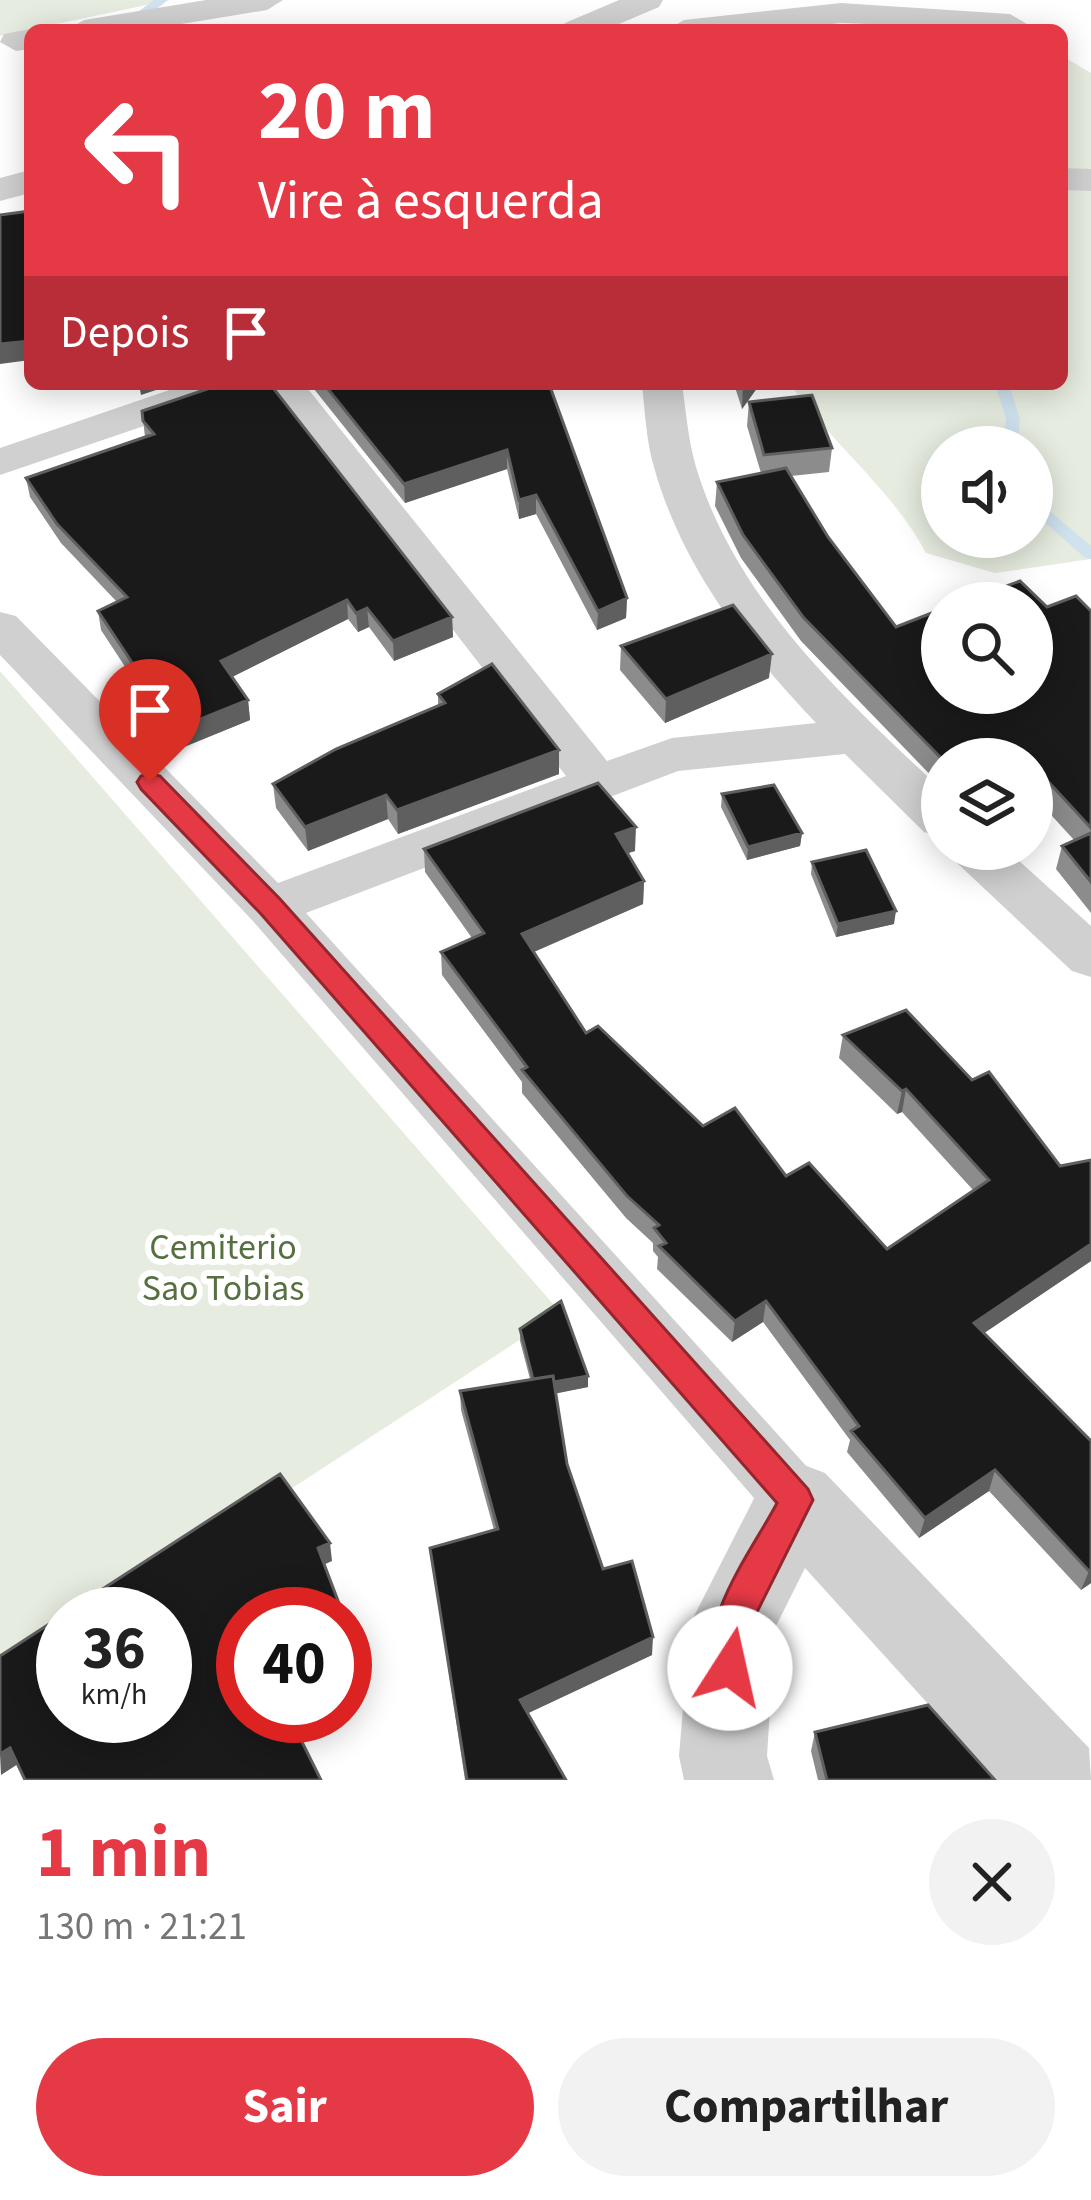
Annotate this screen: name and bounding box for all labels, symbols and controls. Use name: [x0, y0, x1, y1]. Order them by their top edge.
text: 20 m: [258, 52, 436, 172]
icon: left: [60, 72, 216, 228]
text: Vire à esquerda: [258, 163, 604, 240]
icon: arrive: [213, 300, 279, 366]
text: Depois: [60, 301, 189, 365]
map controls: [921, 426, 1053, 870]
button: sound: [921, 426, 1053, 558]
button: search: [921, 582, 1053, 714]
pin: [99, 659, 201, 782]
icon: arrive: [117, 677, 183, 743]
button: layers: [921, 738, 1053, 870]
park label: Cemiterio Sao Tobias: [142, 1222, 304, 1314]
speed limit sign: 40: [216, 1587, 372, 1743]
position arrow: [667, 1605, 793, 1731]
text: 36: [82, 1607, 146, 1692]
text: km/h: [81, 1673, 147, 1716]
text: 1 min: [36, 1802, 211, 1905]
button: close: [929, 1819, 1055, 1945]
text: 130 m · 21:21: [36, 1899, 247, 1955]
button: Sair: [36, 2038, 534, 2176]
button: Compartilhar: [558, 2038, 1055, 2176]

